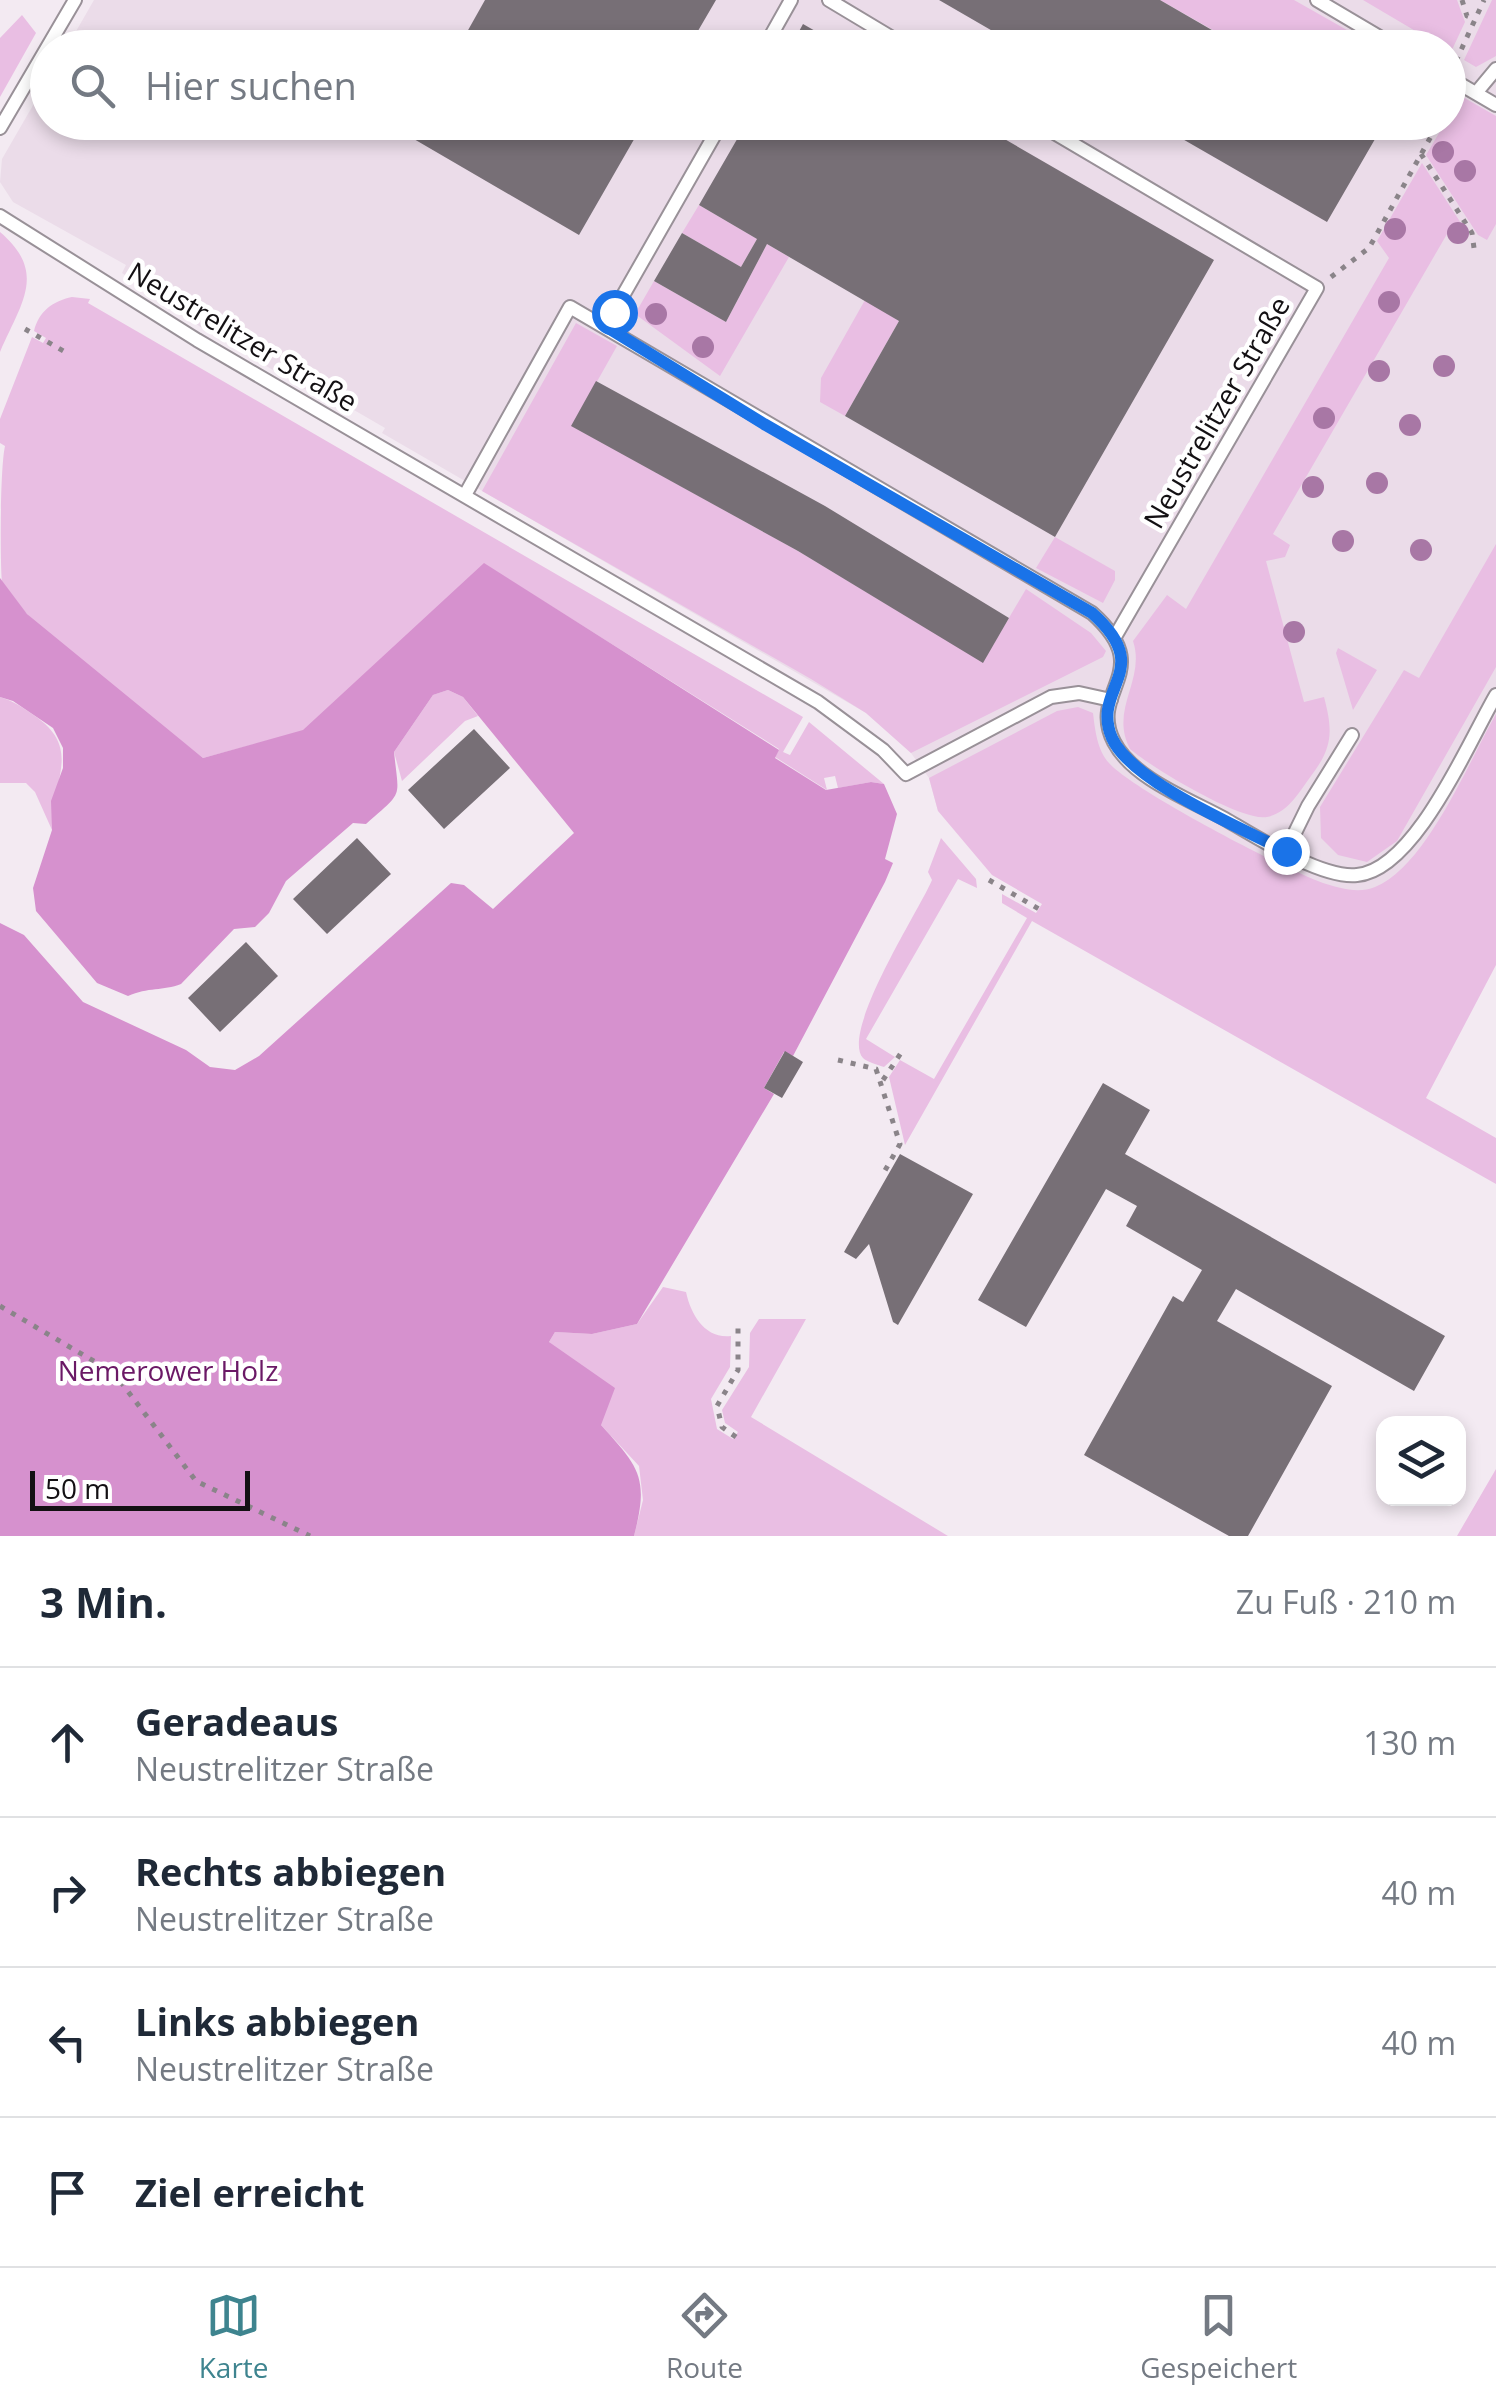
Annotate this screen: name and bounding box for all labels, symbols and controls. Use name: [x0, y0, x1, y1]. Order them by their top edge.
search box: [30, 30, 1466, 140]
icon: search: [65, 58, 120, 113]
text: Hier suchen: [145, 59, 357, 111]
street label: Neustrelitzer Straße: [121, 252, 365, 420]
street label: Neustrelitzer Straße: [1134, 289, 1298, 535]
route start: [592, 290, 638, 336]
route end: [1264, 829, 1310, 875]
park label: Nemerower Holz: [58, 1351, 278, 1389]
map controls: [1376, 1416, 1466, 1506]
button: layers: [1376, 1416, 1466, 1506]
scale bar: [30, 1466, 250, 1510]
text: 50 m: [45, 1469, 110, 1507]
text: 3 Min.: [40, 1573, 167, 1630]
text: Zu Fuß · 210 m: [1236, 1580, 1456, 1623]
text: Geradeaus: [135, 1695, 339, 1747]
icon: ahead: [40, 1715, 95, 1770]
text: 130 m: [1363, 1721, 1456, 1764]
text: Neustrelitzer Straße: [135, 1747, 434, 1790]
text: Rechts abbiegen: [135, 1845, 446, 1897]
icon: right: [40, 1865, 95, 1920]
text: 40 m: [1381, 1871, 1456, 1914]
text: Neustrelitzer Straße: [135, 1897, 434, 1940]
text: Links abbiegen: [135, 1995, 419, 2047]
icon: left: [40, 2015, 95, 2070]
text: 40 m: [1381, 2021, 1456, 2064]
text: Neustrelitzer Straße: [135, 2047, 434, 2090]
icon: arrive: [40, 2165, 95, 2220]
text: Ziel erreicht: [135, 2166, 365, 2218]
tab: Karte: [199, 2288, 269, 2386]
tab: Route: [666, 2288, 743, 2386]
tab: Gespeichert: [1140, 2288, 1297, 2386]

